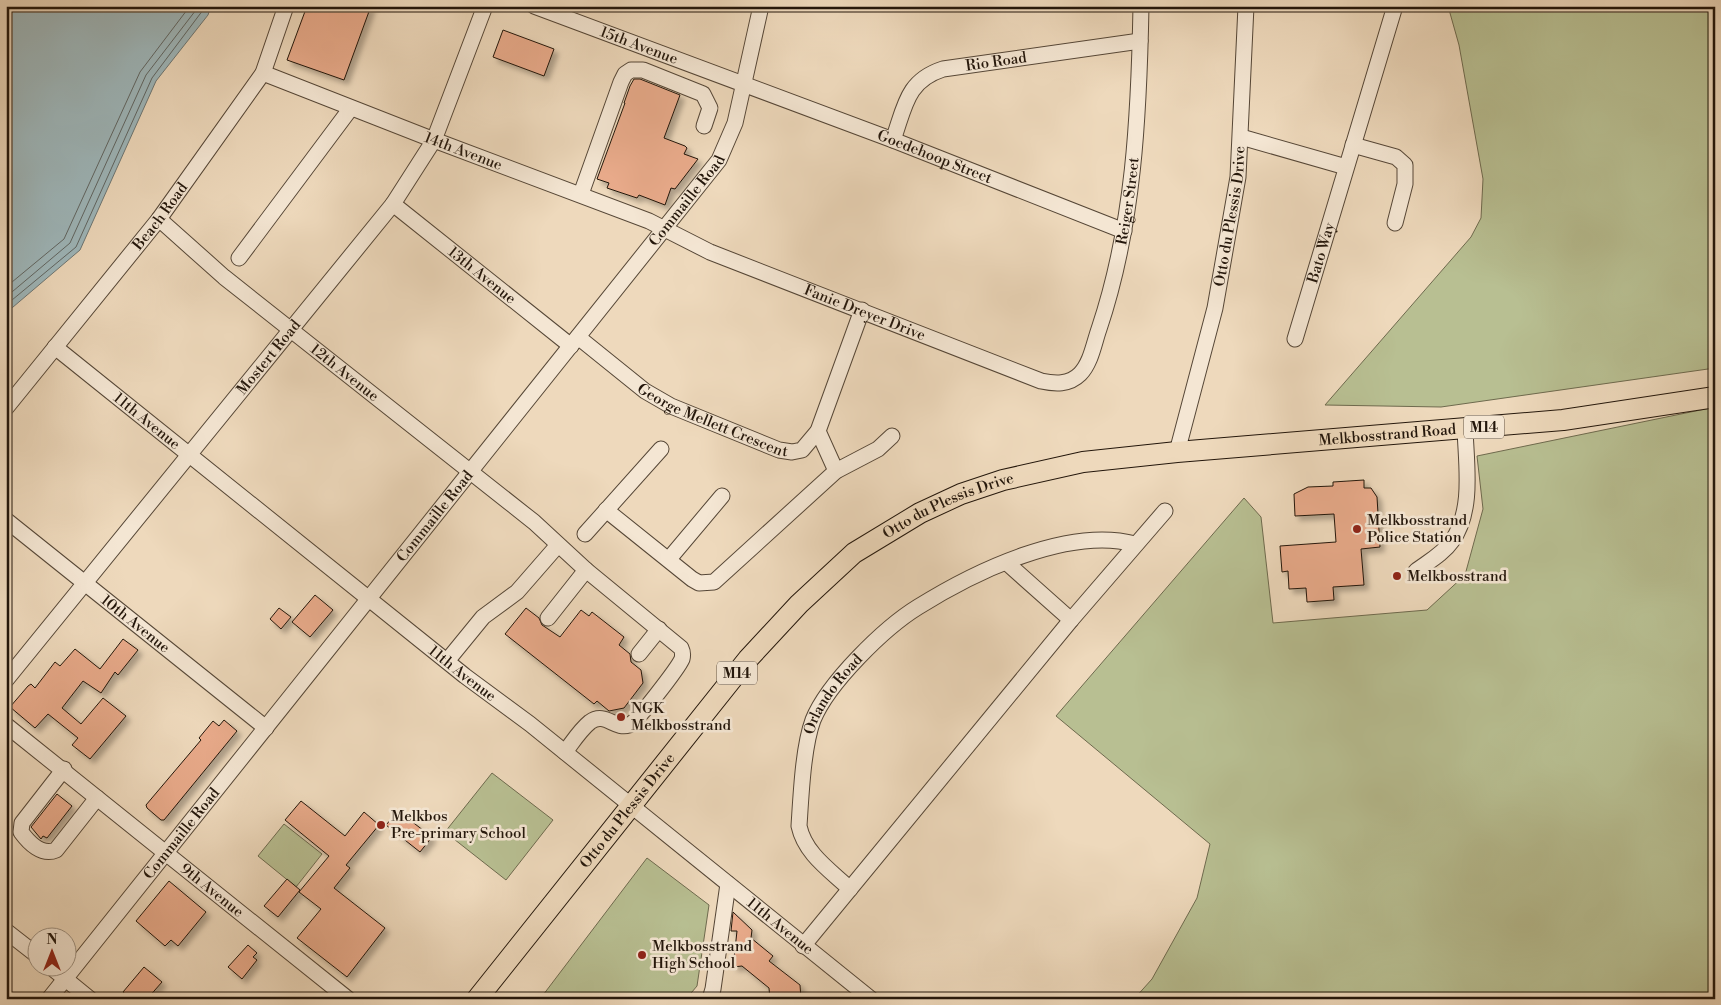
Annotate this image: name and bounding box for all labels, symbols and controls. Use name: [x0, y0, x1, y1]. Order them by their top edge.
street label: 15th Avenue: [597, 22, 680, 69]
street label: Rio Road: [964, 48, 1028, 76]
street label: Goedehoop Street: [875, 126, 995, 188]
street label: 14th Avenue: [421, 128, 505, 175]
street label: Otto du Plessis Drive: [1210, 145, 1249, 288]
street label: Commaille Road: [645, 152, 730, 250]
street label: Reiger Street: [1112, 156, 1144, 247]
street label: Beach Road: [128, 178, 192, 255]
street label: Bato Way: [1303, 220, 1340, 286]
street label: 13th Avenue: [444, 243, 520, 308]
street label: Fanie Dreyer Drive: [801, 281, 928, 345]
street label: Mostert Road: [233, 316, 305, 399]
street label: 12th Avenue: [306, 340, 383, 406]
street label: George Mellett Crescent: [633, 379, 790, 461]
street label: 11th Avenue: [109, 389, 184, 454]
road number: M14: [1464, 416, 1504, 438]
street label: Melkbosstrand Road: [1318, 420, 1457, 450]
street label: Commaille Road: [393, 466, 478, 566]
street label: Otto du Plessis Drive: [879, 469, 1016, 543]
place label: Melkbosstrand Police Station: [1367, 511, 1468, 547]
marker: Melkbosstrand Police Station: [1351, 523, 1363, 535]
place label: Melkbosstrand: [1407, 567, 1508, 586]
marker: Melkbosstrand: [1391, 570, 1403, 582]
street label: 10th Avenue: [97, 591, 174, 657]
street label: 11th Avenue: [424, 642, 500, 706]
street label: Orlando Road: [800, 650, 867, 737]
road number: M14: [717, 661, 757, 684]
place label: NGK Melkbosstrand: [631, 699, 732, 735]
marker: NGK Melkbosstrand: [615, 711, 627, 723]
street label: Otto du Plessis Drive: [576, 749, 679, 872]
street label: Commaille Road: [139, 784, 224, 883]
place label: Melkbos Pre-primary School: [391, 807, 527, 843]
marker: Melkbos Pre-primary School: [375, 819, 387, 831]
street label: 9th Avenue: [176, 859, 247, 922]
street label: 11th Avenue: [743, 894, 817, 959]
north arrow: [28, 928, 78, 978]
text: N: [46, 931, 58, 949]
place label: Melkbosstrand High School: [652, 937, 753, 973]
marker: Melkbosstrand High School: [636, 949, 648, 961]

